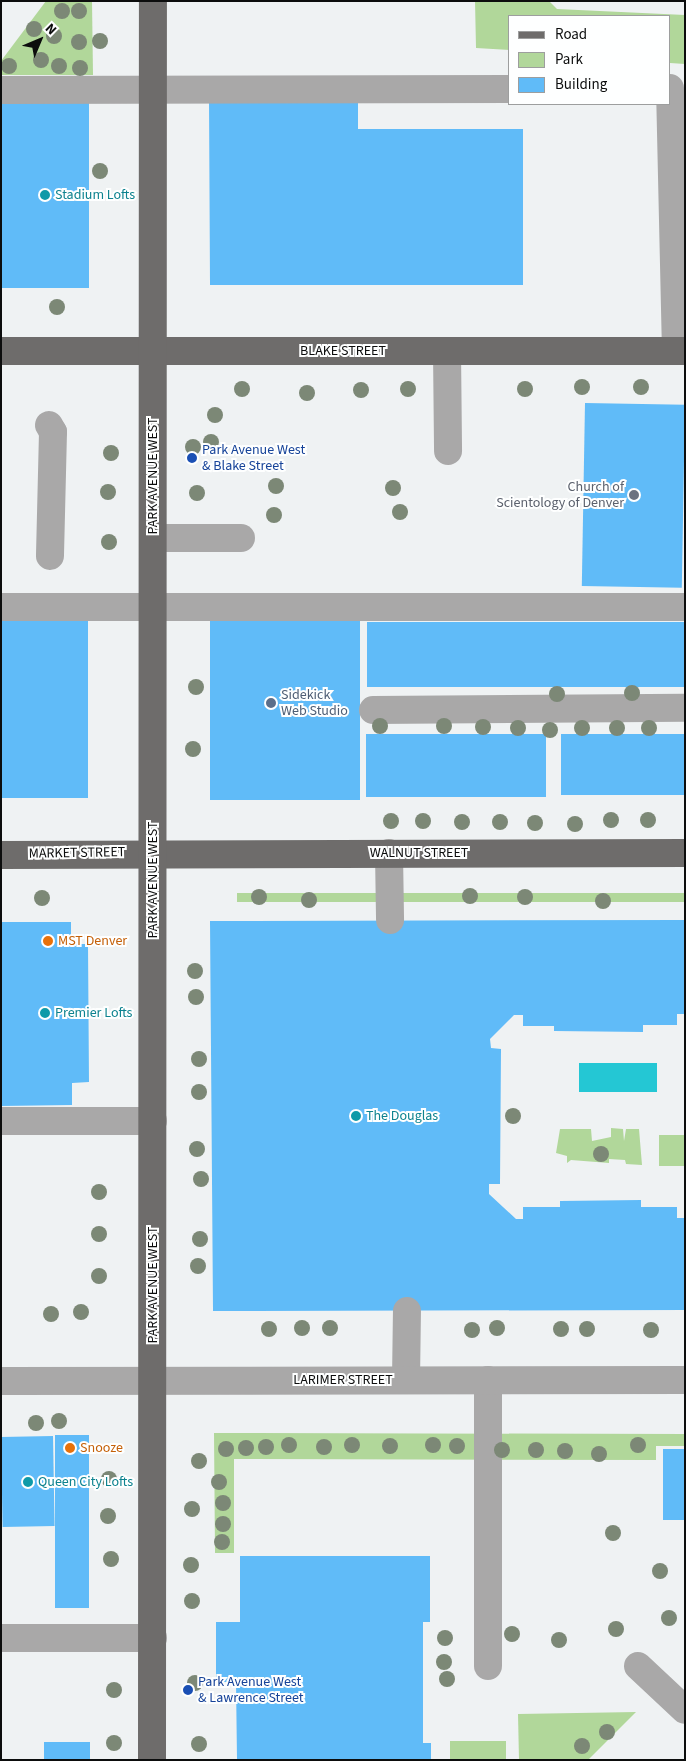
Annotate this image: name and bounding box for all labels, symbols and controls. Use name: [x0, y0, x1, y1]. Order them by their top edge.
north arrow: [15, 15, 65, 65]
legend: [508, 15, 671, 105]
text: N: [40, 19, 61, 40]
text: Road: [555, 24, 587, 45]
text: Park: [555, 49, 583, 70]
text: Building: [555, 74, 607, 95]
place label: Stadium Lofts: [55, 187, 135, 203]
marker: Stadium Lofts: [39, 189, 51, 201]
street label: BLAKE STREET: [300, 343, 386, 359]
street label: PARK AVENUE WEST: [145, 417, 161, 535]
place label: Park Avenue West & Blake Street: [202, 442, 305, 474]
marker: Park Avenue West & Blake Street: [186, 452, 198, 464]
place label: Church of Scientology of Denver: [496, 479, 624, 512]
marker: Church of Scientology of Denver: [628, 489, 640, 501]
place label: Sidekick Web Studio: [281, 687, 348, 720]
marker: Sidekick Web Studio: [265, 697, 277, 709]
street label: PARK AVENUE WEST: [145, 821, 161, 939]
street label: MARKET STREET: [29, 844, 125, 862]
street label: WALNUT STREET: [370, 845, 468, 861]
place label: MST Denver: [58, 933, 127, 949]
marker: MST Denver: [42, 935, 54, 947]
place label: Premier Lofts: [55, 1005, 132, 1021]
marker: Premier Lofts: [39, 1007, 51, 1019]
place label: The Douglas: [366, 1108, 438, 1124]
marker: The Douglas: [350, 1110, 362, 1122]
street label: PARK AVENUE WEST: [145, 1226, 161, 1344]
street label: LARIMER STREET: [293, 1372, 393, 1388]
place label: Snooze: [80, 1440, 123, 1456]
marker: Snooze: [64, 1442, 76, 1454]
place label: Queen City Lofts: [38, 1474, 133, 1490]
marker: Queen City Lofts: [22, 1476, 34, 1488]
place label: Park Avenue West & Lawrence Street: [198, 1674, 303, 1706]
marker: Park Avenue West & Lawrence Street: [182, 1684, 194, 1696]

